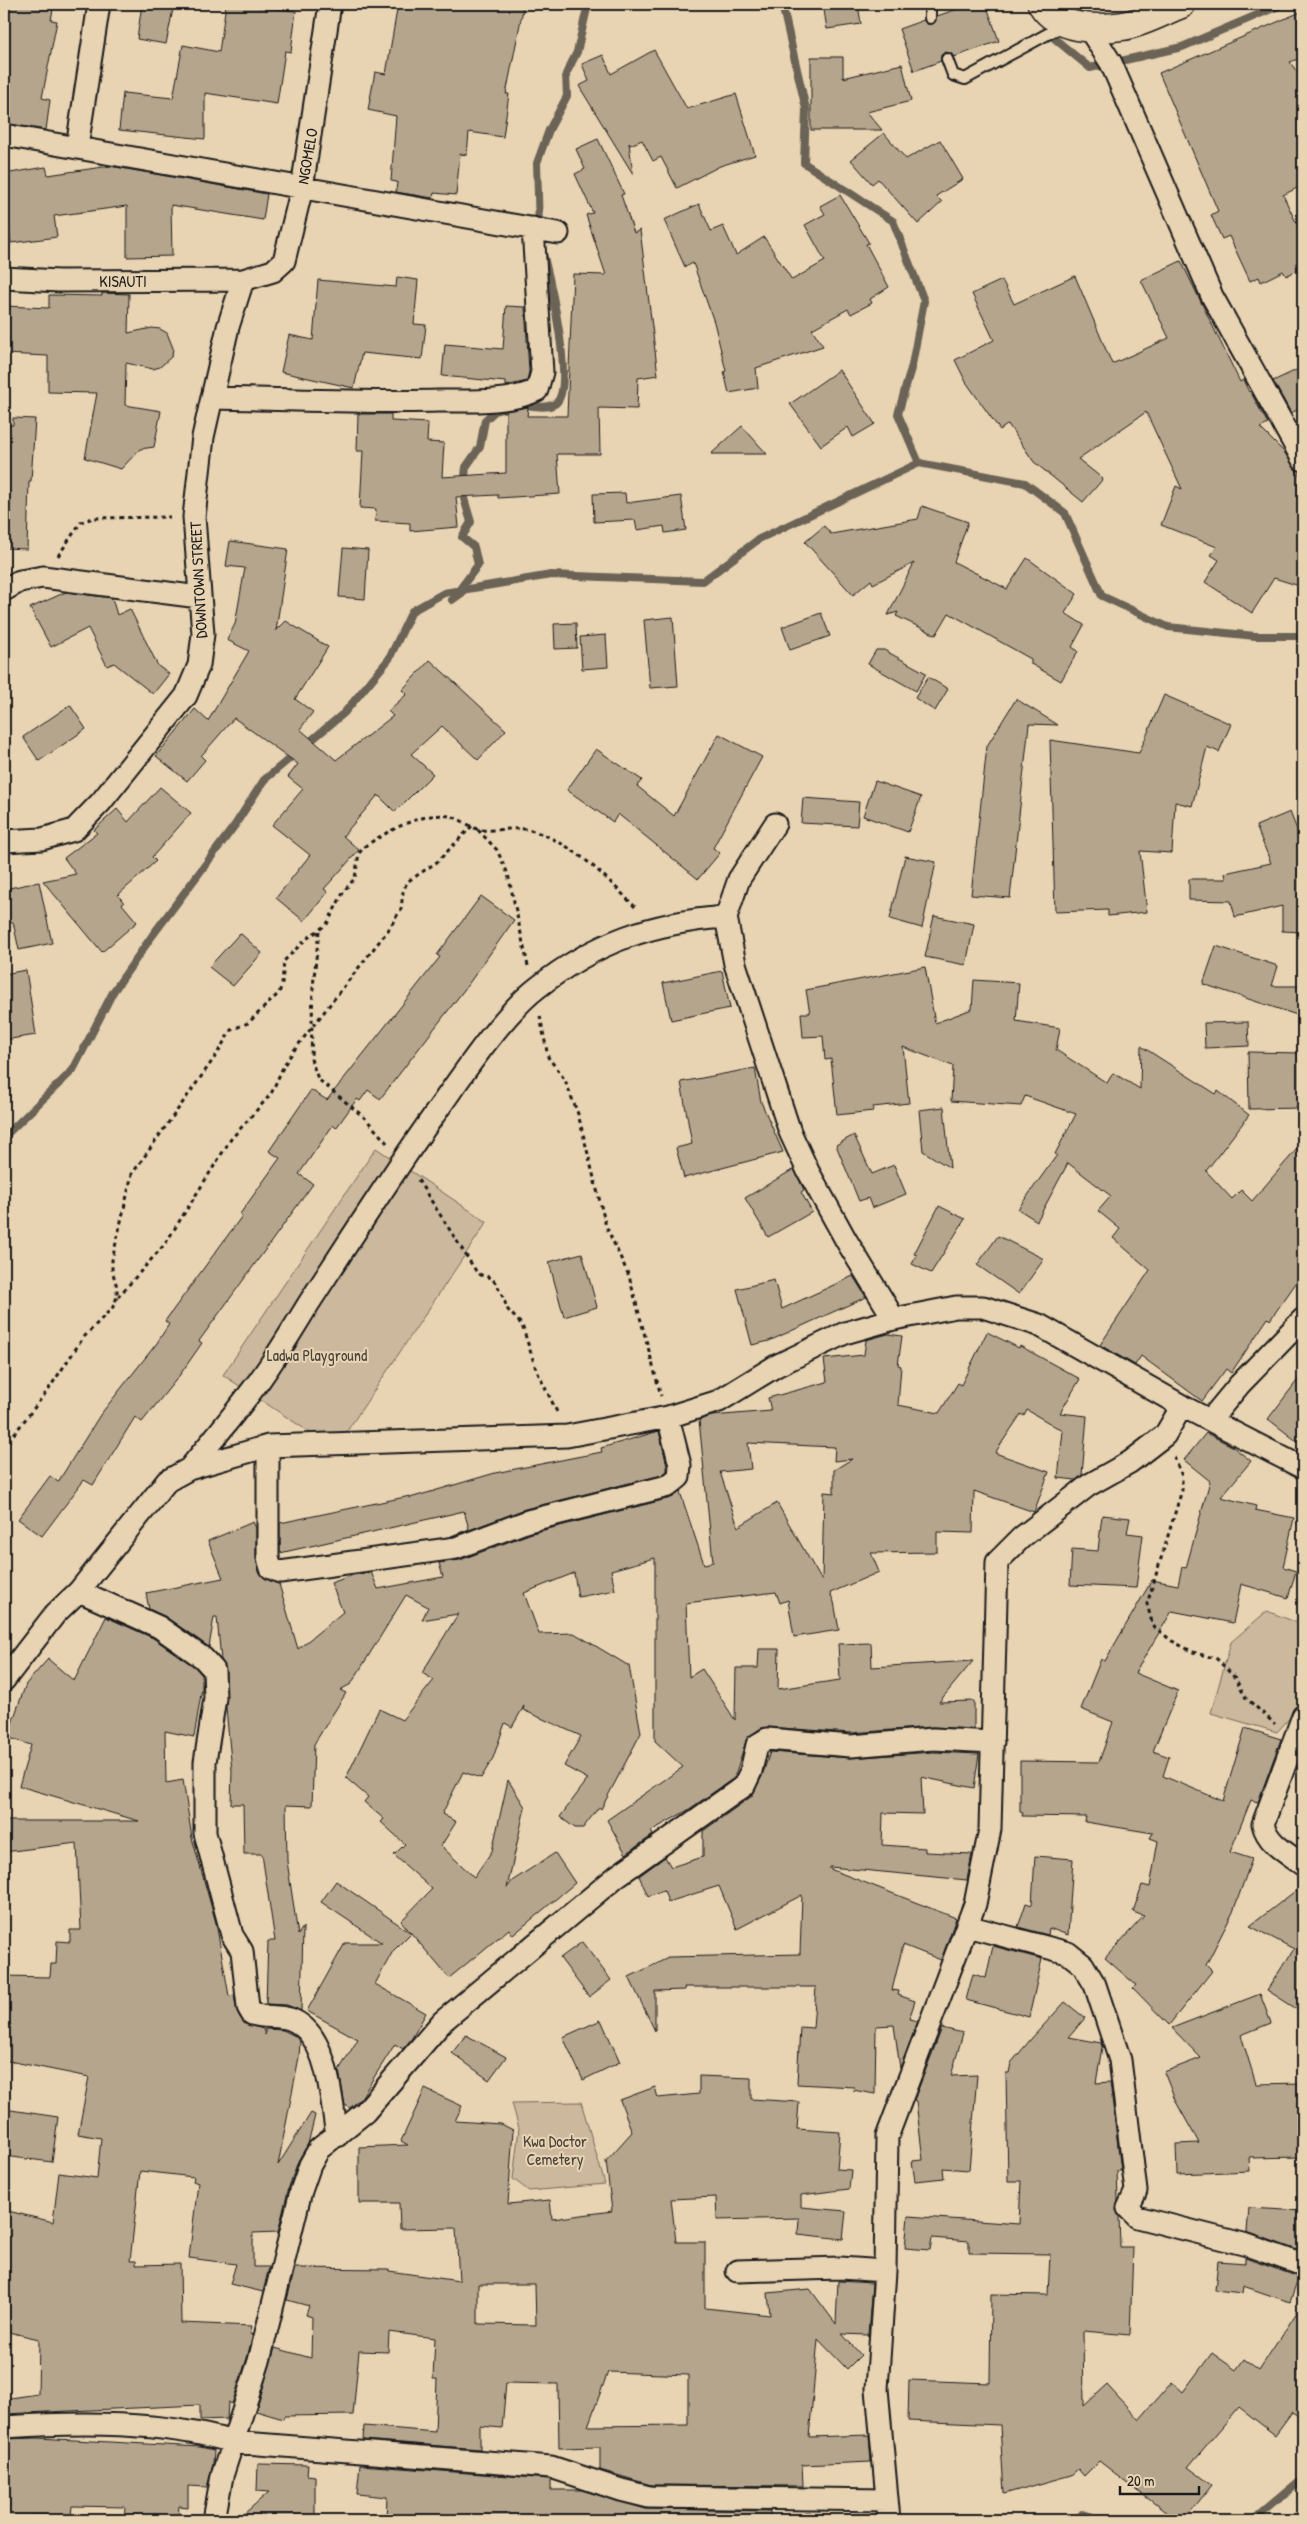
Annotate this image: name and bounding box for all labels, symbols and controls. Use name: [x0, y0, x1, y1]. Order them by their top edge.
street label: NGOMELO: [291, 126, 323, 186]
street label: KISAUTI: [99, 270, 147, 292]
street label: DOWNTOWN STREET: [184, 520, 212, 639]
park label: Ladwa Playground: [267, 1344, 367, 1366]
park label: Kwa Doctor Cemetery: [523, 2130, 587, 2170]
scale bar: [1120, 2464, 1198, 2496]
text: 20 m: [1127, 2470, 1154, 2491]

